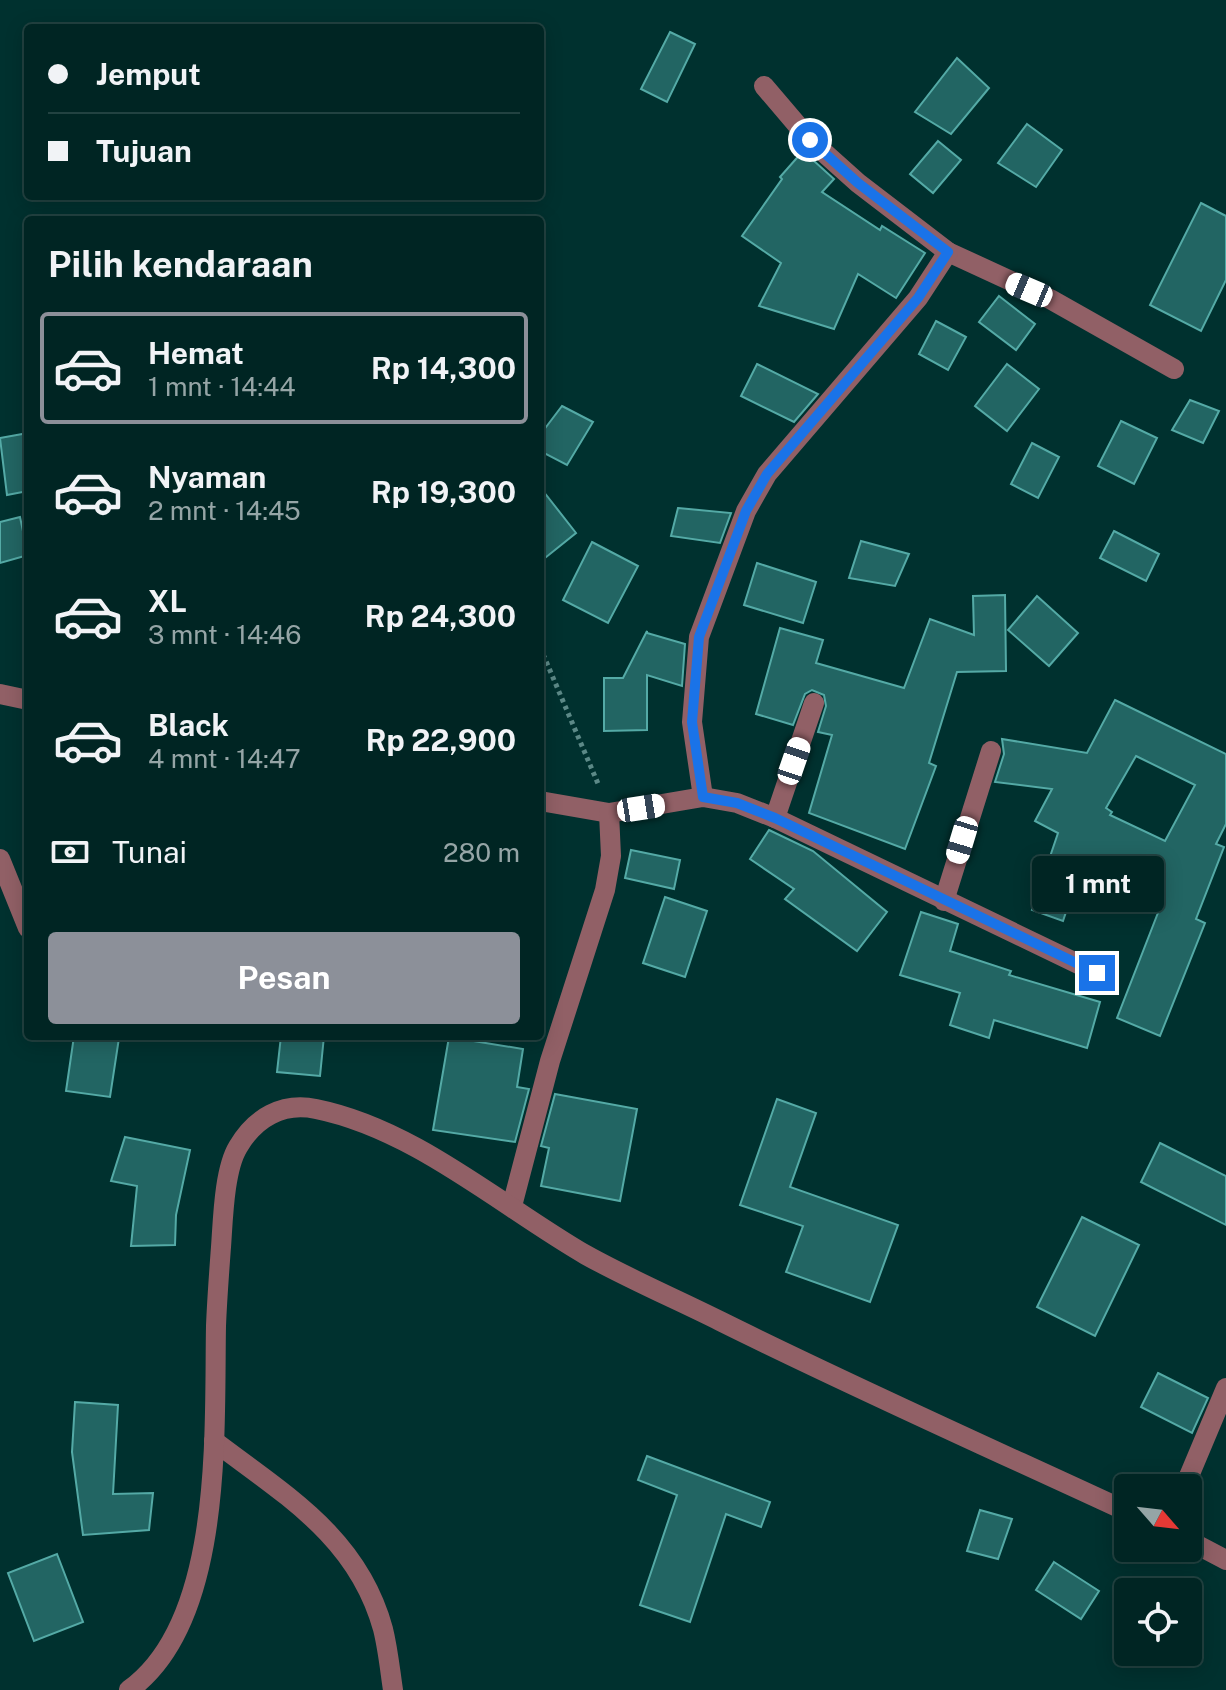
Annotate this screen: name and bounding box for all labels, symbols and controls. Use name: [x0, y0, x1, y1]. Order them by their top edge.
text: Jemput: [96, 56, 201, 92]
route start: [792, 122, 828, 158]
text: Tujuan: [96, 133, 192, 169]
text: Pilih kendaraan: [48, 243, 313, 285]
car: [1002, 270, 1056, 310]
icon: car: [52, 332, 124, 404]
text: Hemat: [148, 335, 244, 371]
text: Rp 14,300: [371, 350, 516, 386]
text: 1 mnt · 14:44: [148, 371, 296, 402]
icon: car: [52, 456, 124, 528]
text: Nyaman: [148, 459, 266, 495]
text: Rp 19,300: [371, 474, 516, 510]
text: 2 mnt · 14:45: [148, 495, 301, 526]
icon: car: [52, 580, 124, 652]
text: XL: [148, 583, 187, 619]
text: Rp 24,300: [365, 598, 516, 634]
text: 3 mnt · 14:46: [148, 619, 301, 650]
icon: car: [52, 704, 124, 776]
text: Black: [148, 707, 229, 743]
text: Rp 22,900: [366, 722, 516, 758]
car: [775, 734, 813, 788]
text: 4 mnt · 14:47: [148, 743, 301, 774]
car: [615, 792, 667, 824]
car: [944, 814, 980, 866]
icon: cash: [48, 830, 92, 874]
text: Tunai: [112, 834, 187, 870]
text: 280 m: [443, 837, 520, 868]
callout: 1 mnt: [1031, 857, 1163, 913]
text: 1 mnt: [1065, 868, 1131, 899]
button: Pesan: [48, 932, 520, 1024]
route end: [1079, 955, 1115, 991]
north arrow: [1114, 1474, 1202, 1562]
map controls: [1114, 1474, 1202, 1666]
button: locate: [1114, 1578, 1202, 1666]

